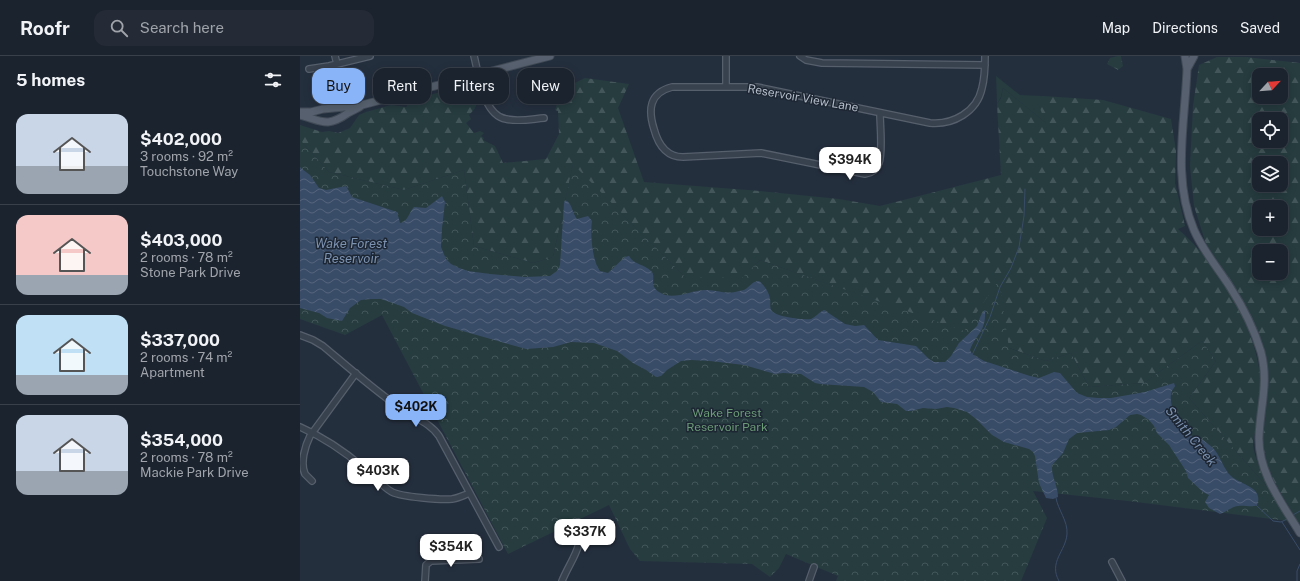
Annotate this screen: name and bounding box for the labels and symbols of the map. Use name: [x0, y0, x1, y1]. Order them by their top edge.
north arrow: [1252, 68, 1288, 104]
street label: Reservoir View Lane: [746, 81, 860, 115]
pin: $394K: [822, 147, 878, 181]
water label: Wake Forest Reservoir: [315, 236, 387, 266]
pin: $402K: [388, 394, 444, 428]
water label: Smith Creek: [1162, 403, 1220, 469]
park label: Wake Forest Reservoir Park: [686, 406, 768, 434]
pin: $403K: [350, 458, 406, 492]
pin: $337K: [557, 519, 613, 553]
pin: $354K: [423, 534, 479, 568]

